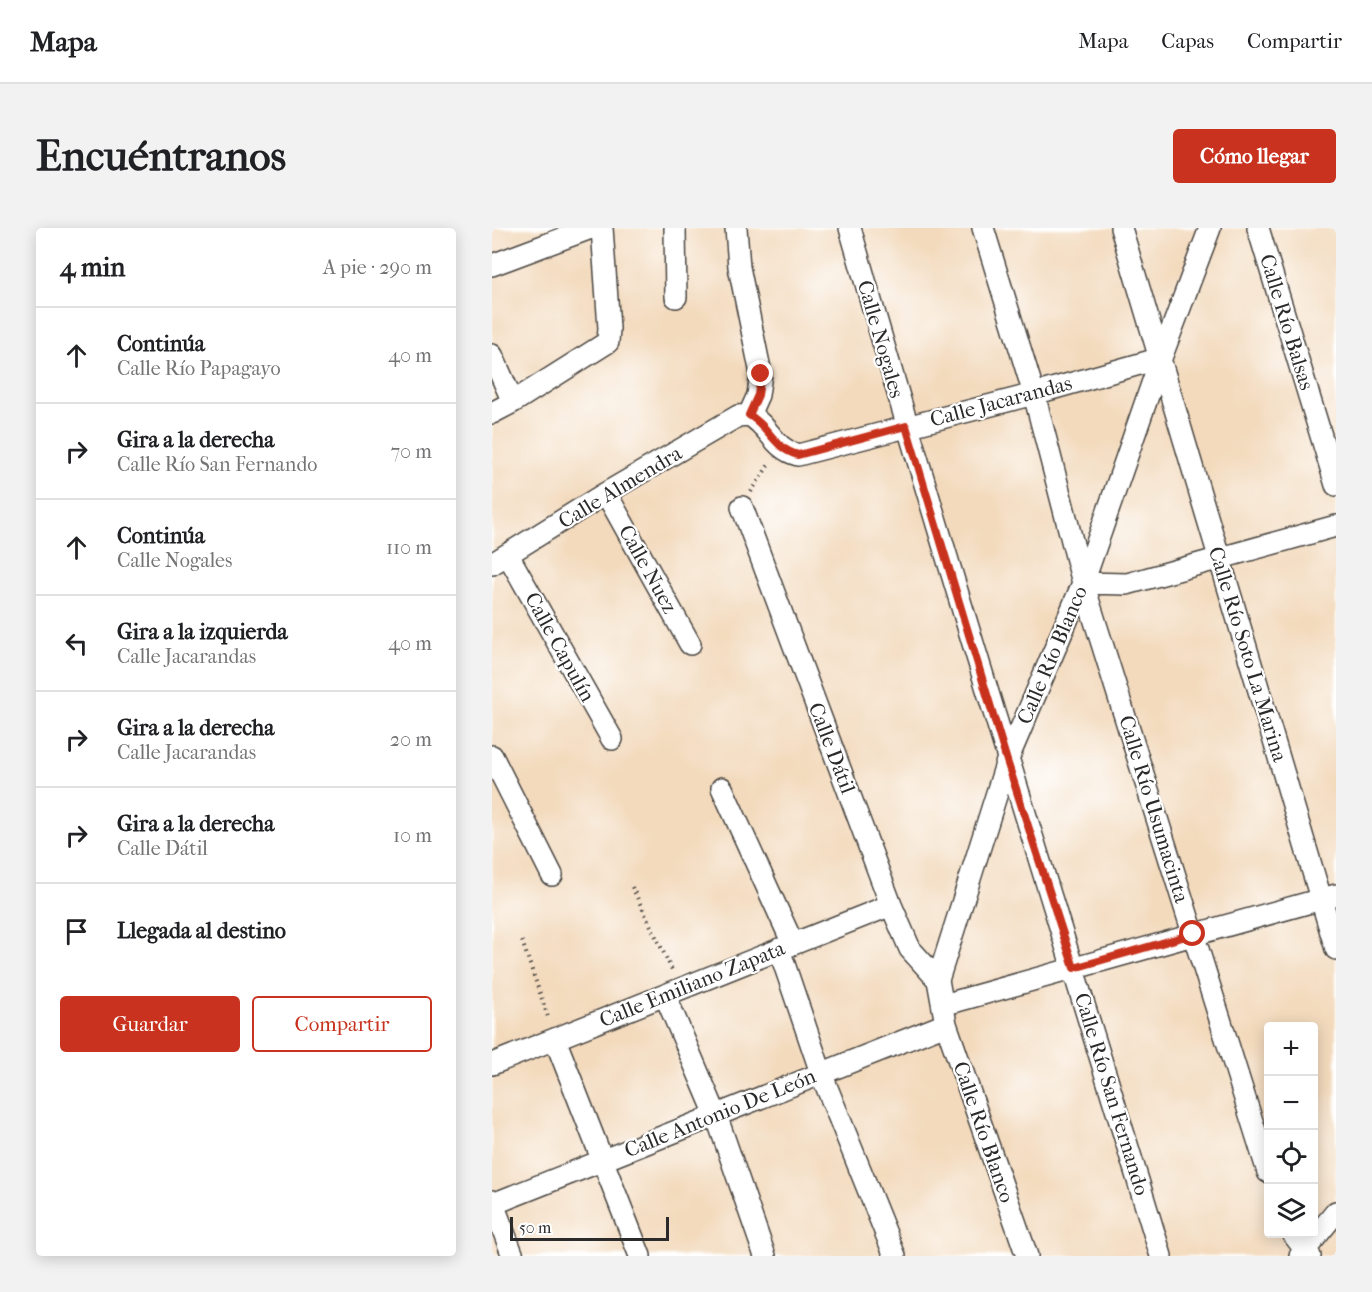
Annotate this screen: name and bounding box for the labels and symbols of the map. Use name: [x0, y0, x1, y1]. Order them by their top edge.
street label: Calle Río Balsas: [1255, 251, 1319, 393]
street label: Calle Nogales: [853, 277, 909, 401]
route end: [747, 360, 773, 386]
street label: Calle Jacarandas: [927, 370, 1075, 431]
street label: Calle Almendra: [554, 441, 686, 533]
street label: Calle Nuez: [614, 521, 682, 617]
street label: Calle Río Soto La Marina: [1204, 544, 1292, 765]
street label: Calle Río Blanco: [1012, 582, 1092, 728]
street label: Calle Capulín: [520, 588, 600, 706]
street label: Calle Dátil: [804, 699, 860, 797]
street label: Calle Río Usumacinta: [1114, 713, 1194, 906]
route start: [1179, 920, 1205, 946]
street label: Calle Emiliano Zapata: [596, 936, 788, 1032]
street label: Calle Río San Fernando: [1070, 990, 1154, 1198]
street label: Calle Río Blanco: [949, 1058, 1019, 1206]
street label: Calle Antonio De León: [621, 1064, 819, 1162]
scale bar: [510, 1214, 669, 1242]

